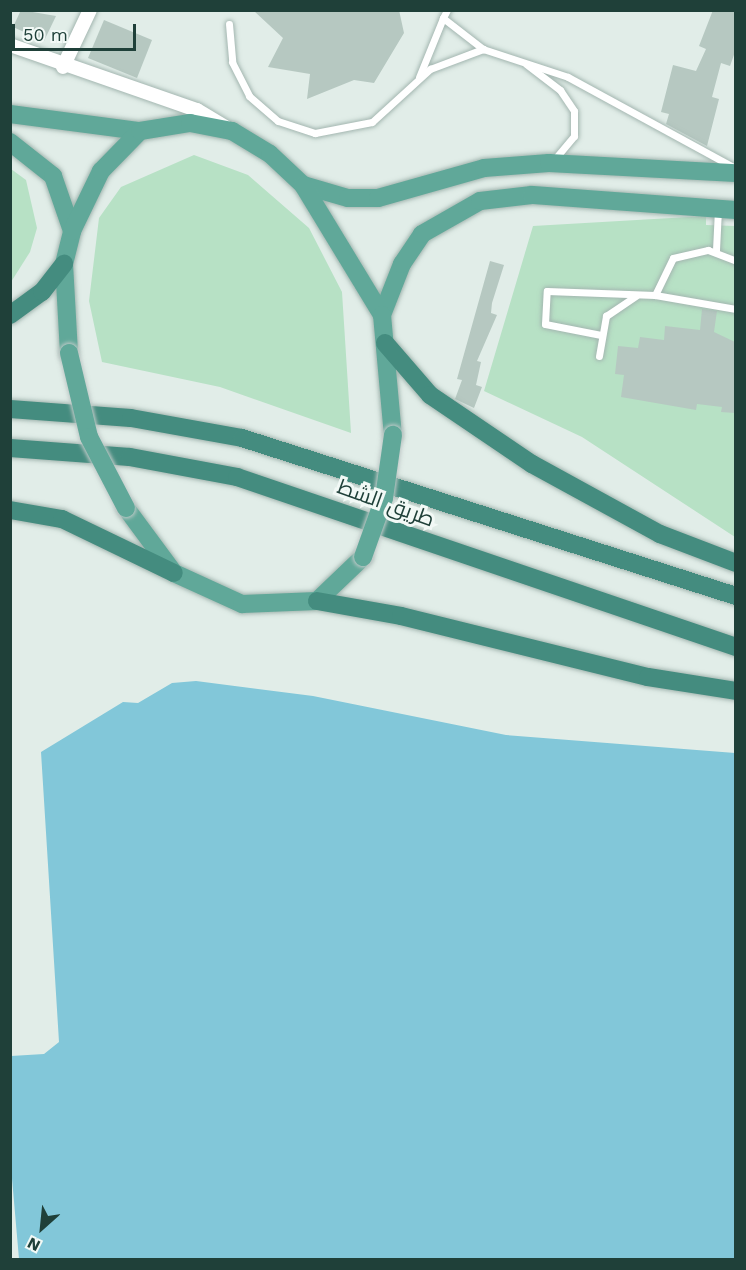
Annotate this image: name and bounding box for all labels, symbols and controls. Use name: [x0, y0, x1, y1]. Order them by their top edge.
scale bar: [15, 12, 140, 50]
text: 50 m: [23, 24, 68, 45]
street label: طريق الشط: [334, 474, 438, 532]
north arrow: [12, 1198, 72, 1258]
text: N: [24, 1233, 43, 1256]

